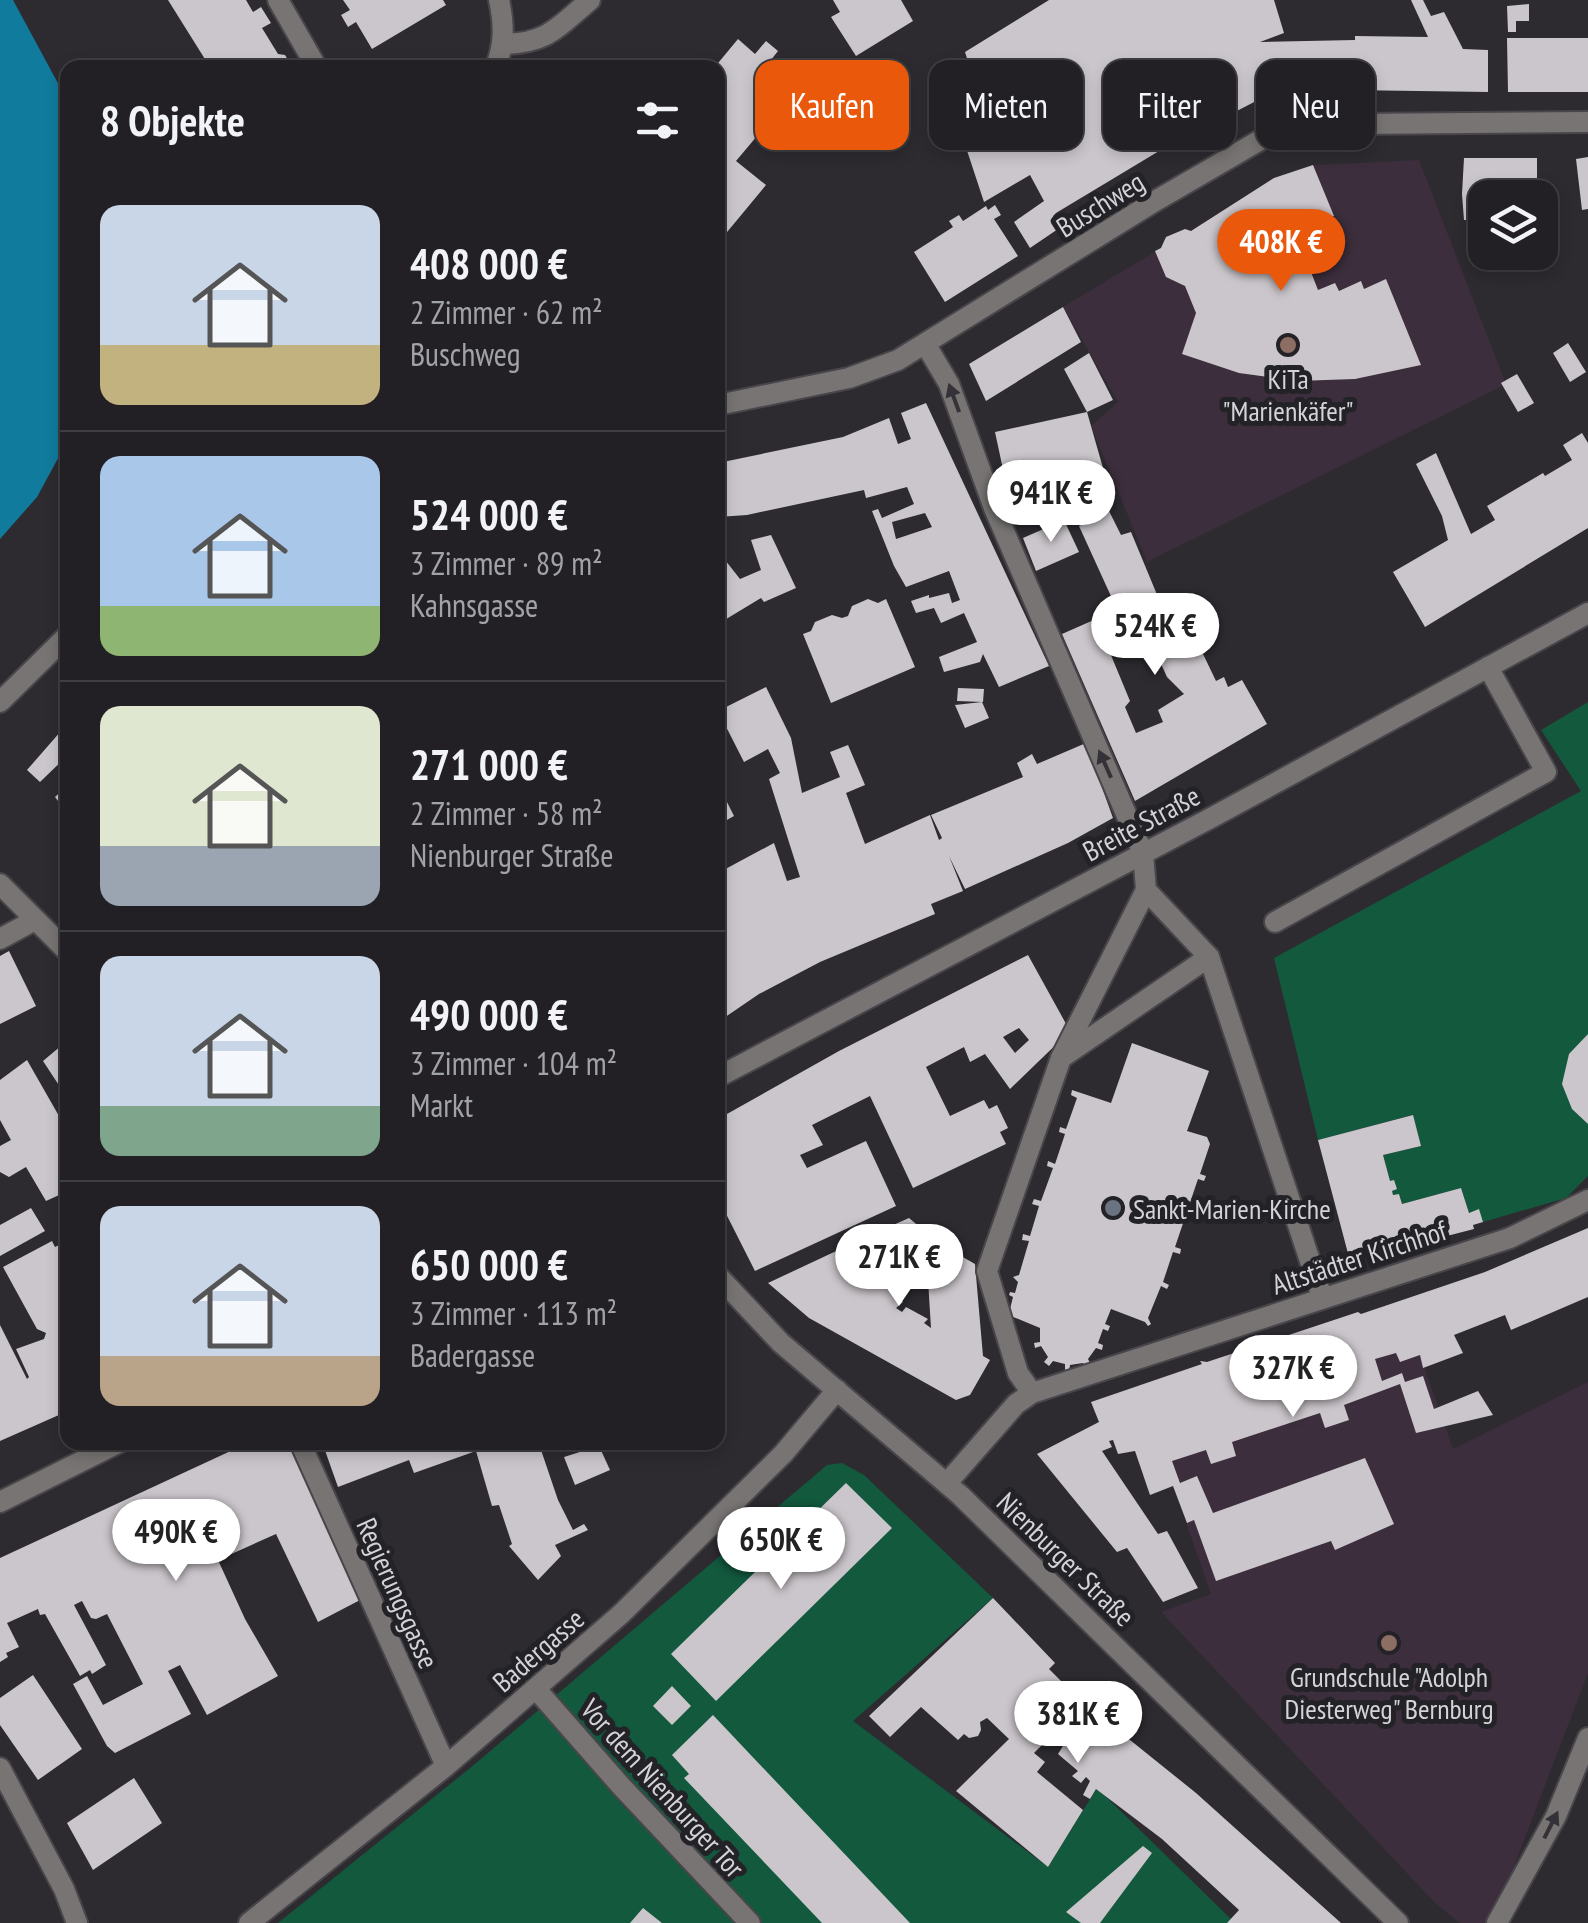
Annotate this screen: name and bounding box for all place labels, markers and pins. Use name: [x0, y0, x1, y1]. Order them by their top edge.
pin: 408K €: [1200, 209, 1362, 294]
marker: KiTa "Marienkäfer": [1277, 334, 1299, 356]
place label: KiTa "Marienkäfer": [1223, 360, 1353, 429]
pin: 941K €: [970, 460, 1132, 545]
pin: 524K €: [1074, 593, 1236, 678]
place label: Sankt-Marien-Kirche: [1133, 1190, 1331, 1227]
marker: Sankt-Marien-Kirche: [1102, 1197, 1124, 1219]
pin: 271K €: [818, 1224, 980, 1309]
pin: 327K €: [1212, 1335, 1374, 1420]
pin: 490K €: [95, 1499, 257, 1584]
pin: 650K €: [700, 1507, 862, 1592]
marker: Grundschule "Adolph Diesterweg" Bernburg: [1378, 1632, 1400, 1654]
place label: Grundschule "Adolph Diesterweg" Bernburg: [1284, 1658, 1494, 1727]
pin: 381K €: [997, 1681, 1159, 1766]

